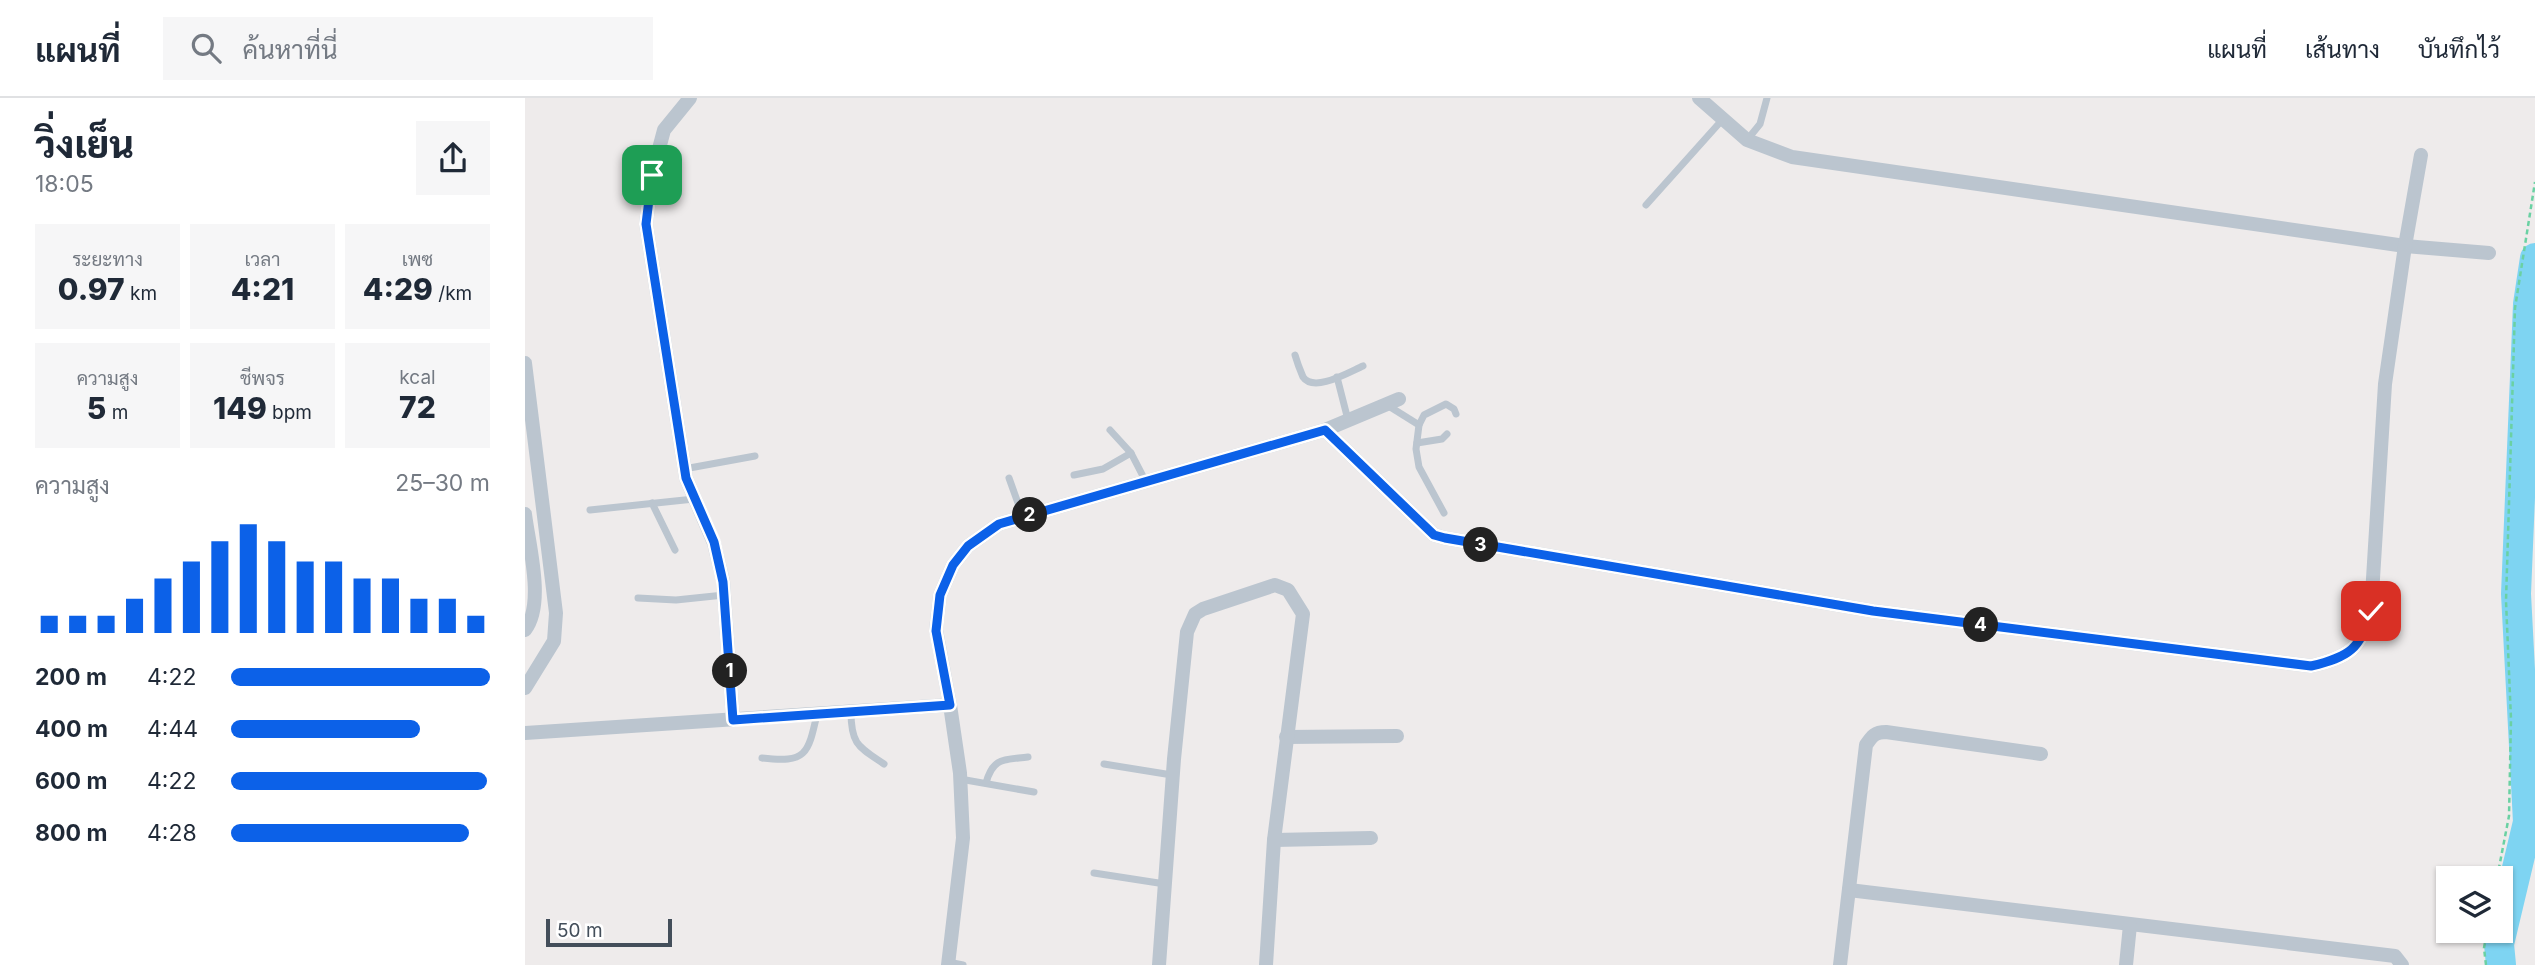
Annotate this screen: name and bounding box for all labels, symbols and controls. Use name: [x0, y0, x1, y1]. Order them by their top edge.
search box: [163, 17, 653, 80]
icon: search: [187, 29, 225, 67]
text: แผนที่: [35, 30, 121, 70]
text: ค้นหาที่นี่: [243, 34, 338, 65]
text: แผนที่: [2207, 35, 2267, 64]
text: เส้นทาง: [2305, 35, 2380, 64]
text: บันทึกไว้: [2418, 35, 2500, 64]
text: วิ่งเย็น: [35, 121, 134, 167]
button: share: [416, 121, 490, 195]
pin: [622, 145, 682, 205]
icon: arrive: [633, 156, 671, 194]
text: 18:05: [35, 170, 94, 198]
text: ระยะทาง: [72, 248, 143, 271]
text: เวลา: [245, 248, 280, 271]
text: เพซ: [402, 248, 433, 271]
text: 0.97: [58, 271, 125, 307]
text: 4:21: [231, 271, 294, 307]
text: 4:29: [363, 271, 433, 307]
text: km: [125, 282, 157, 305]
text: /km: [433, 282, 472, 305]
text: kcal: [399, 366, 436, 389]
text: ความสูง: [77, 367, 138, 390]
text: ชีพจร: [240, 367, 285, 390]
text: 72: [399, 389, 436, 425]
text: 5: [87, 390, 106, 426]
text: 149: [213, 390, 267, 426]
text: m: [106, 401, 128, 424]
text: bpm: [267, 401, 312, 424]
text: 25–30 m: [395, 469, 490, 497]
text: ความสูง: [35, 472, 110, 500]
pin: 2: [1013, 498, 1047, 532]
text: 2: [1024, 503, 1035, 526]
pin: 3: [1464, 528, 1499, 562]
text: 3: [1474, 533, 1487, 556]
pin: [2341, 581, 2401, 641]
icon: check: [2352, 592, 2390, 630]
pin: 4: [1963, 608, 1999, 642]
text: 4: [1974, 613, 1987, 636]
pin: 1: [713, 654, 747, 688]
text: 1: [725, 659, 734, 682]
text: 200 m: [35, 663, 107, 691]
text: 4:22: [147, 663, 197, 691]
text: 400 m: [35, 715, 108, 743]
text: 4:44: [147, 715, 198, 743]
text: 600 m: [35, 767, 107, 795]
text: 4:22: [147, 767, 197, 795]
text: 800 m: [35, 819, 107, 847]
text: 4:28: [147, 819, 197, 847]
map controls: [2436, 866, 2513, 943]
button: layers: [2436, 866, 2513, 943]
scale bar: [546, 916, 672, 948]
text: 50 m: [557, 919, 603, 942]

